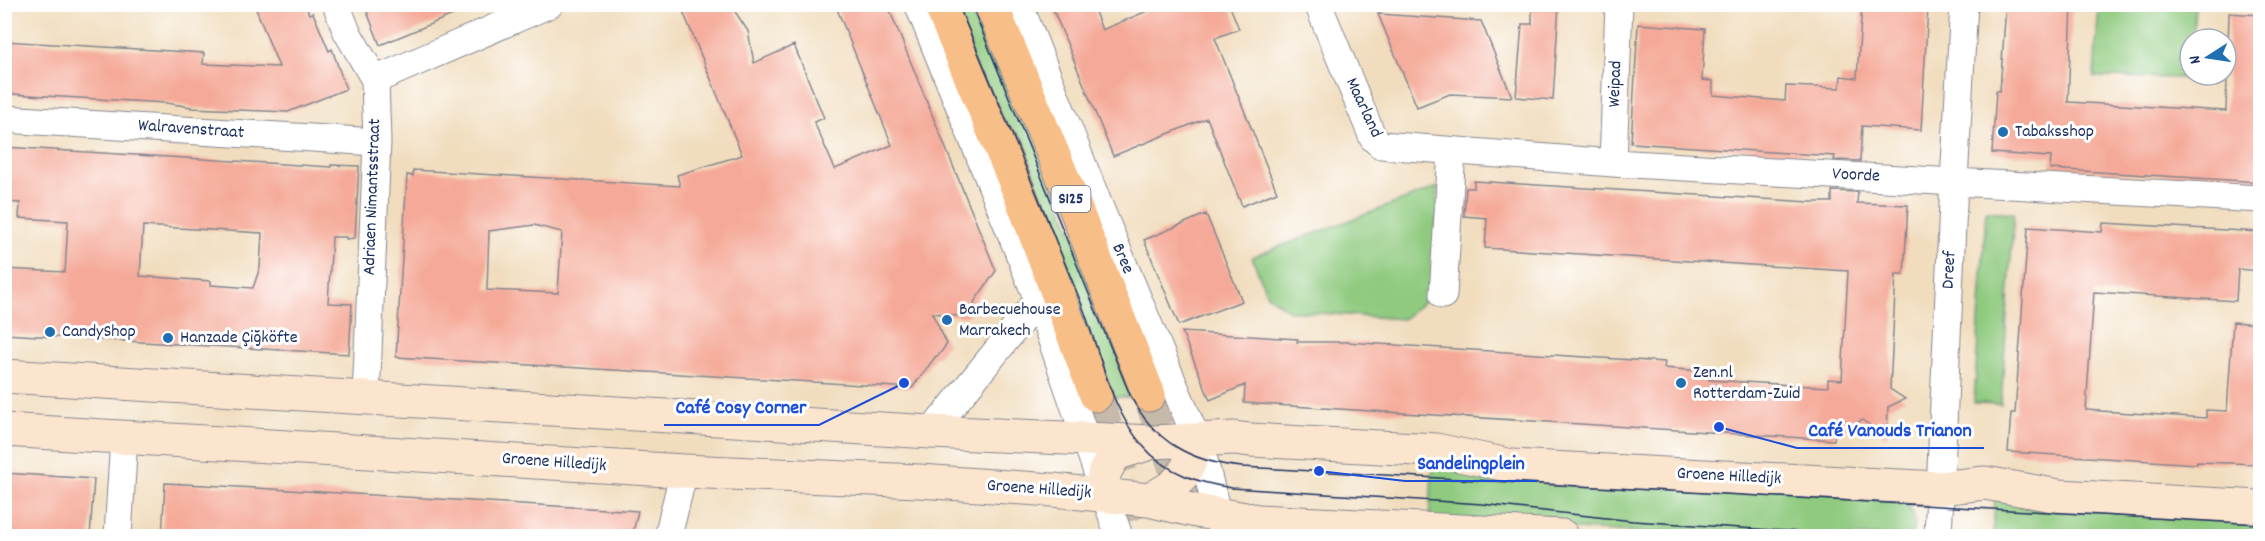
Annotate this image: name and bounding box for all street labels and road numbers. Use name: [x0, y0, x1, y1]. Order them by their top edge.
street label: Weipad: [1603, 60, 1629, 108]
street label: Maarland: [1338, 74, 1388, 142]
street label: Walravenstraat: [137, 114, 245, 146]
street label: Adriaen Nimantsstraat: [358, 118, 388, 276]
street label: Voorde: [1832, 162, 1881, 190]
road number: S125: [1052, 186, 1090, 212]
street label: Bree: [1104, 240, 1140, 278]
street label: Dreef: [1937, 250, 1964, 290]
street label: Groene Hilledijk: [501, 447, 607, 479]
street label: Groene Hilledijk: [1676, 462, 1782, 492]
street label: Groene Hilledijk: [986, 474, 1092, 506]

